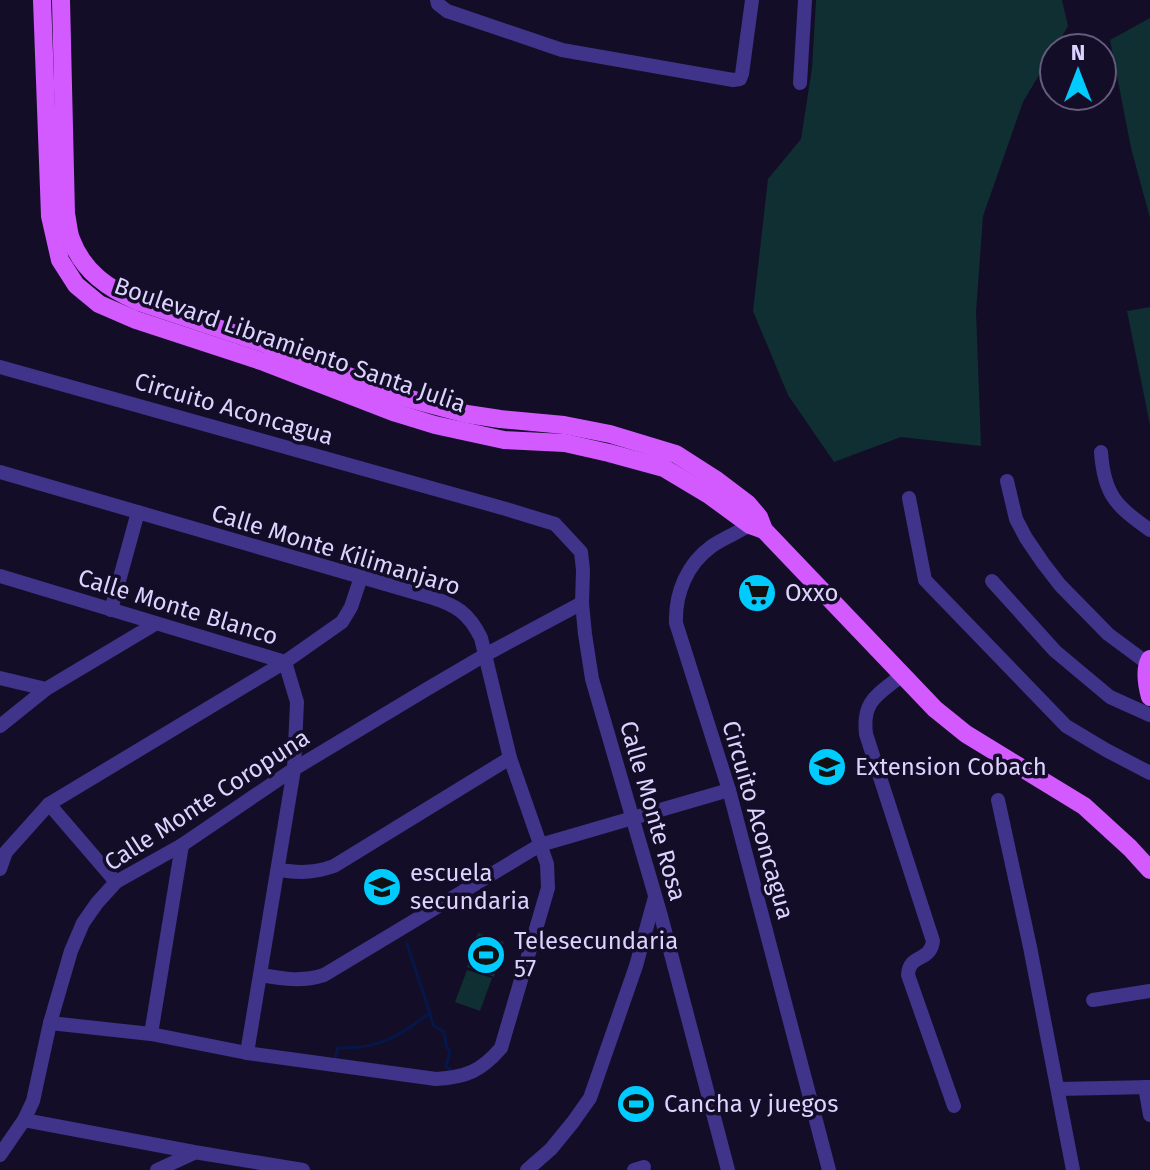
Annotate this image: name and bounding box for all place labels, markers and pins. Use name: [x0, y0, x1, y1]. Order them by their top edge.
supermarket icon: Oxxo: [736, 572, 778, 614]
place label: Oxxo: [785, 579, 838, 607]
school or university icon: Extension Cobach: [806, 746, 848, 788]
place label: Extension Cobach: [855, 753, 1047, 781]
place label: escuela secundaria: [410, 859, 530, 915]
school or university icon: escuela secundaria: [361, 866, 403, 908]
place label: Telesecundaria 57: [514, 927, 678, 983]
sports icon: Telesecundaria 57: [465, 934, 507, 976]
sports icon: Cancha y juegos: [615, 1083, 657, 1125]
place label: Cancha y juegos: [664, 1090, 839, 1118]

